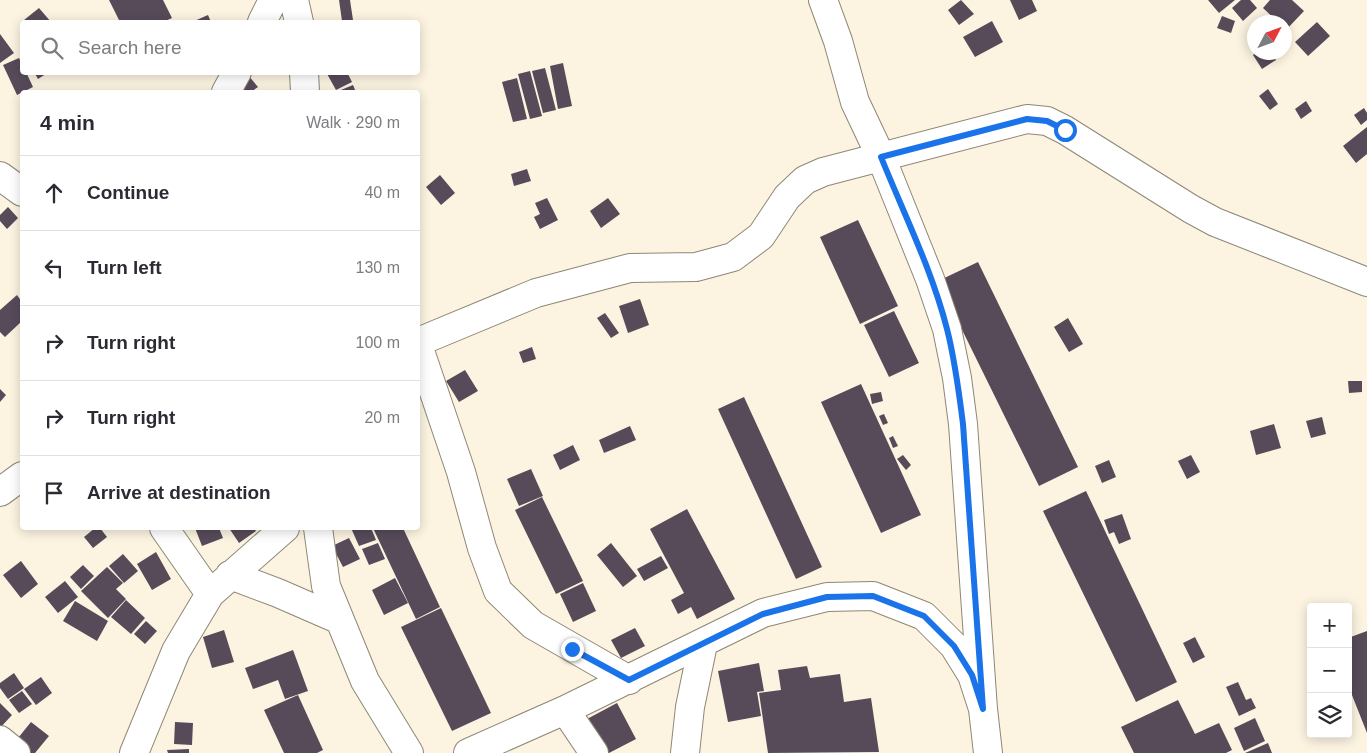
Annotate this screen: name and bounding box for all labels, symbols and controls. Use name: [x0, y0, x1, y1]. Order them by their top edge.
north arrow: [1247, 15, 1292, 60]
search box: [20, 20, 420, 75]
icon: search: [38, 34, 66, 62]
text: Search here: [78, 37, 182, 58]
text: 4 min: [40, 111, 95, 134]
text: Walk · 290 m: [306, 114, 400, 131]
route start: [1054, 119, 1077, 142]
icon: ahead: [40, 179, 68, 207]
text: Continue: [87, 182, 169, 203]
text: 40 m: [364, 184, 400, 201]
icon: left: [40, 254, 68, 282]
text: Turn left: [87, 257, 162, 278]
text: 130 m: [356, 259, 400, 276]
icon: right: [40, 329, 68, 357]
text: Turn right: [87, 332, 175, 353]
text: 100 m: [356, 334, 400, 351]
icon: right: [40, 404, 68, 432]
text: Turn right: [87, 407, 175, 428]
text: 20 m: [364, 409, 400, 426]
icon: arrive: [40, 479, 68, 507]
text: Arrive at destination: [87, 482, 271, 503]
map controls: [1307, 603, 1352, 738]
button: +: [1307, 603, 1352, 648]
route end: [561, 638, 584, 661]
button: −: [1307, 648, 1352, 693]
button: layers: [1307, 693, 1352, 738]

